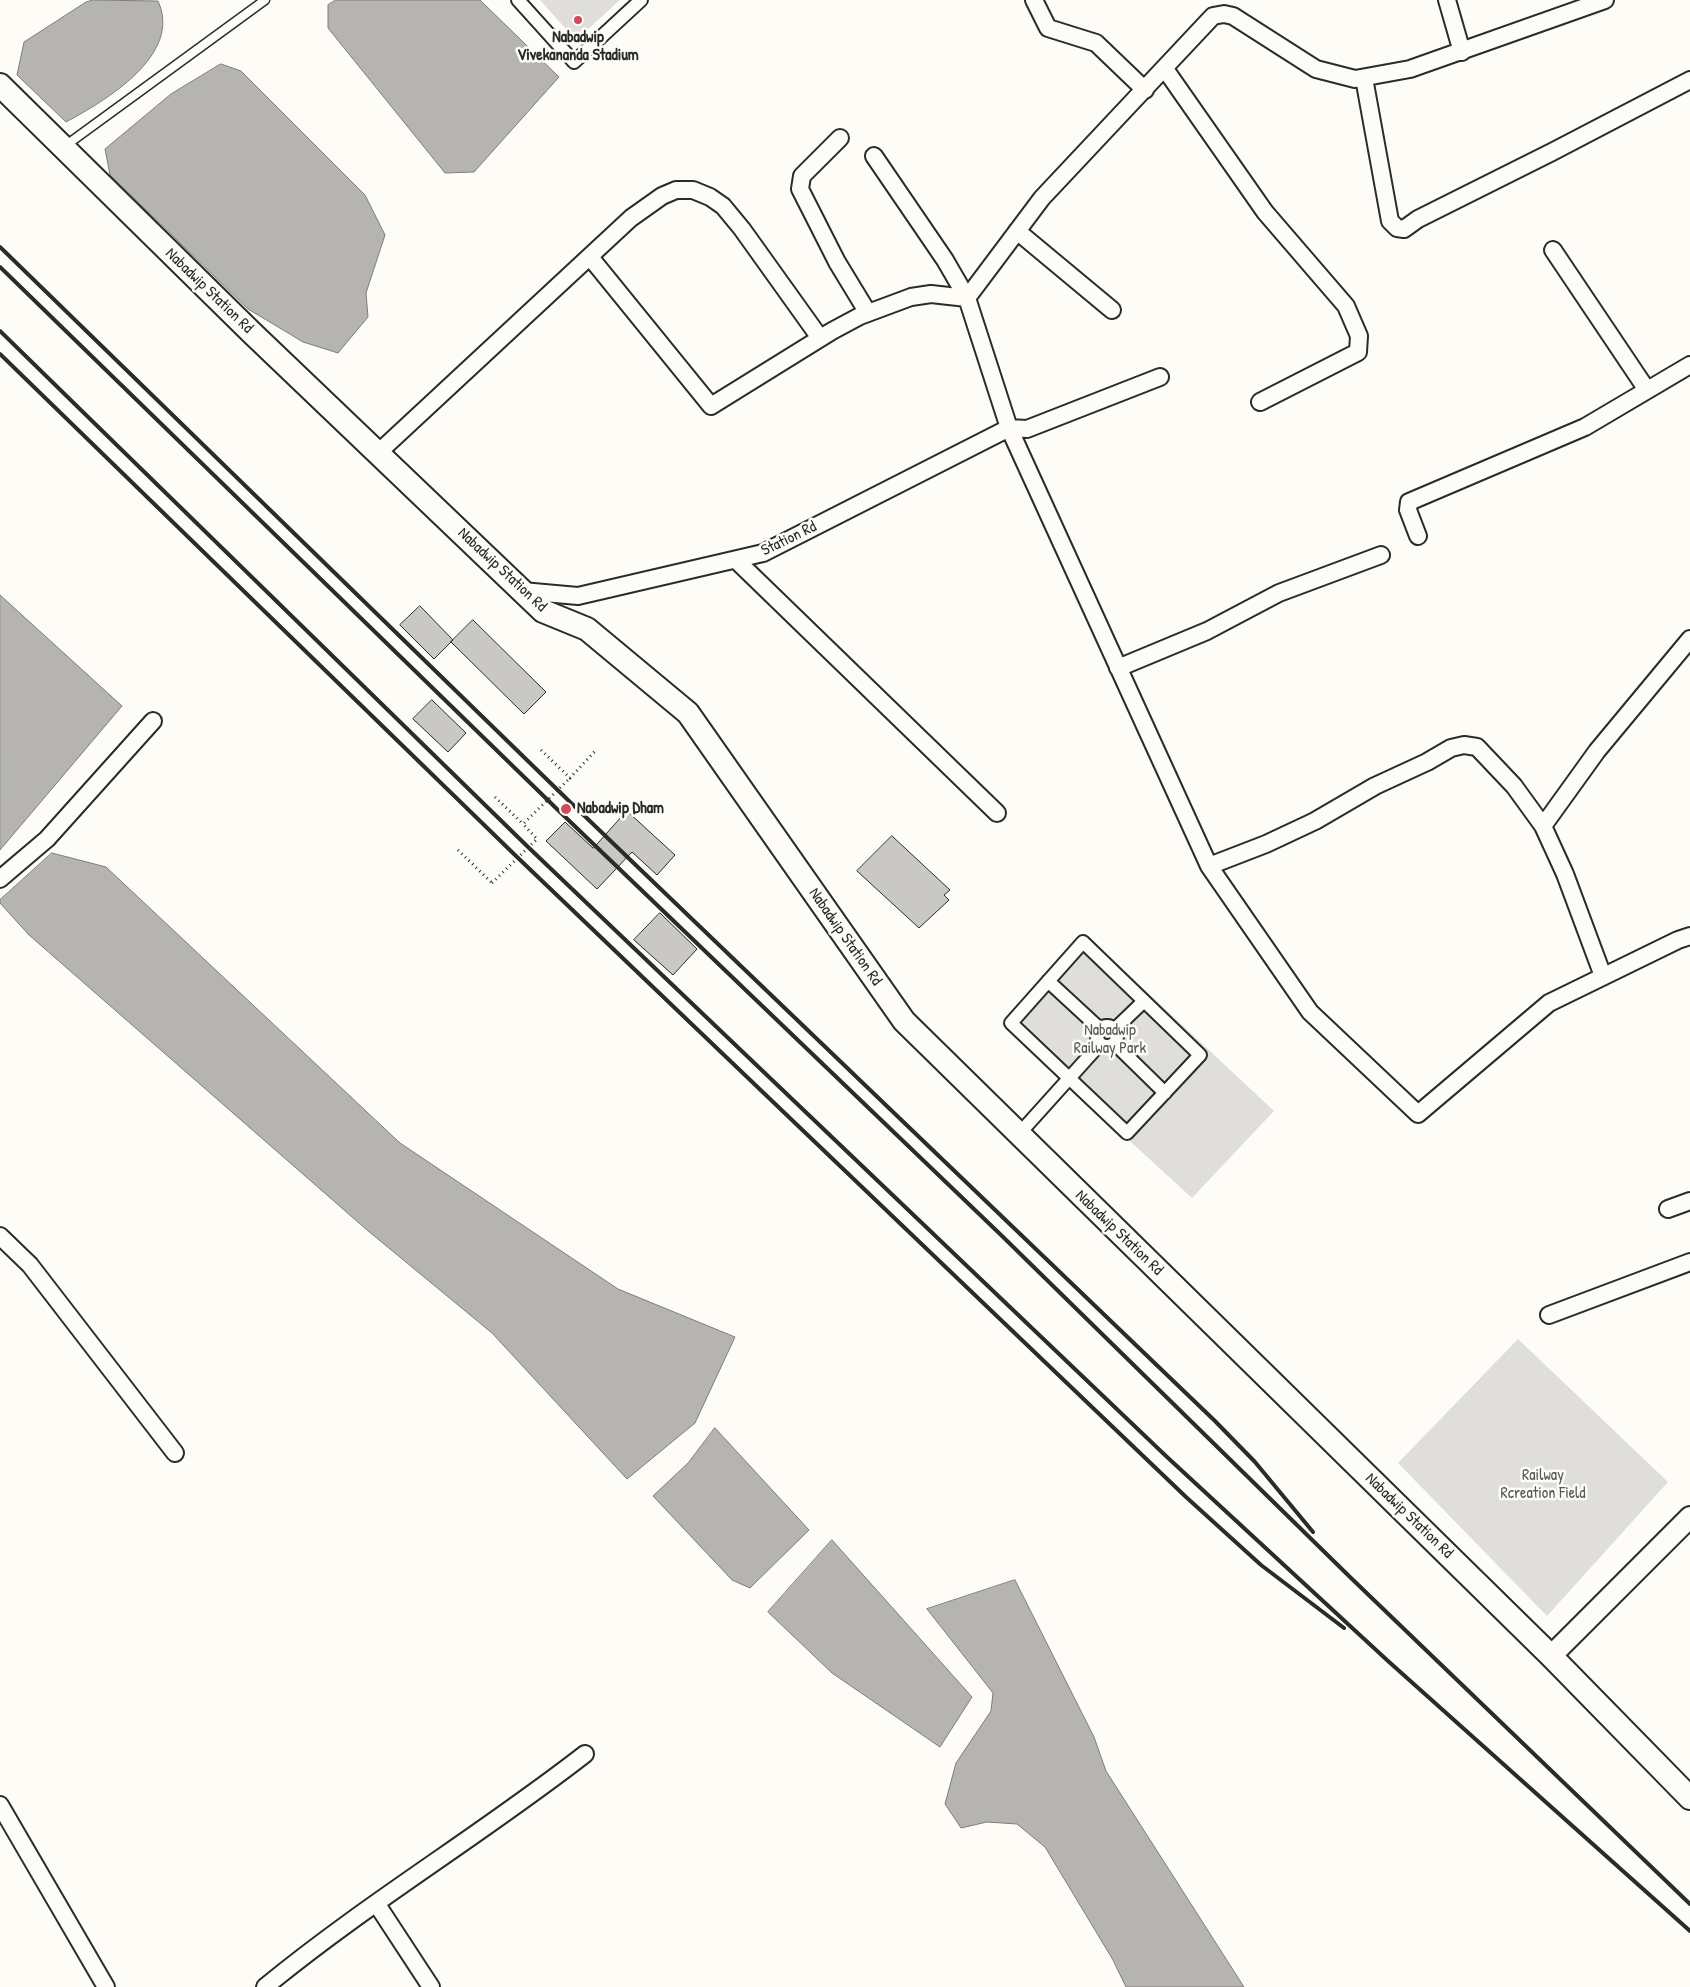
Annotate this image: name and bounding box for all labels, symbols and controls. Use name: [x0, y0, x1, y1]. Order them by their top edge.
marker: Nabadwip Vivekananda Stadium: [572, 14, 584, 26]
place label: Nabadwip Vivekananda Stadium: [517, 28, 639, 66]
street label: Nabadwip Station Rd: [161, 244, 257, 338]
street label: Station Rd: [758, 517, 820, 561]
street label: Nabadwip Station Rd: [454, 524, 550, 616]
place label: Nabadwip Dham: [577, 799, 664, 819]
marker: Nabadwip Dham: [559, 802, 573, 816]
street label: Nabadwip Station Rd: [804, 885, 886, 989]
park label: Nabadwip Railway Park: [1074, 1021, 1146, 1059]
street label: Nabadwip Station Rd: [1071, 1186, 1167, 1280]
park label: Railway Rcreation Field: [1500, 1466, 1586, 1504]
street label: Nabadwip Station Rd: [1361, 1469, 1457, 1563]

